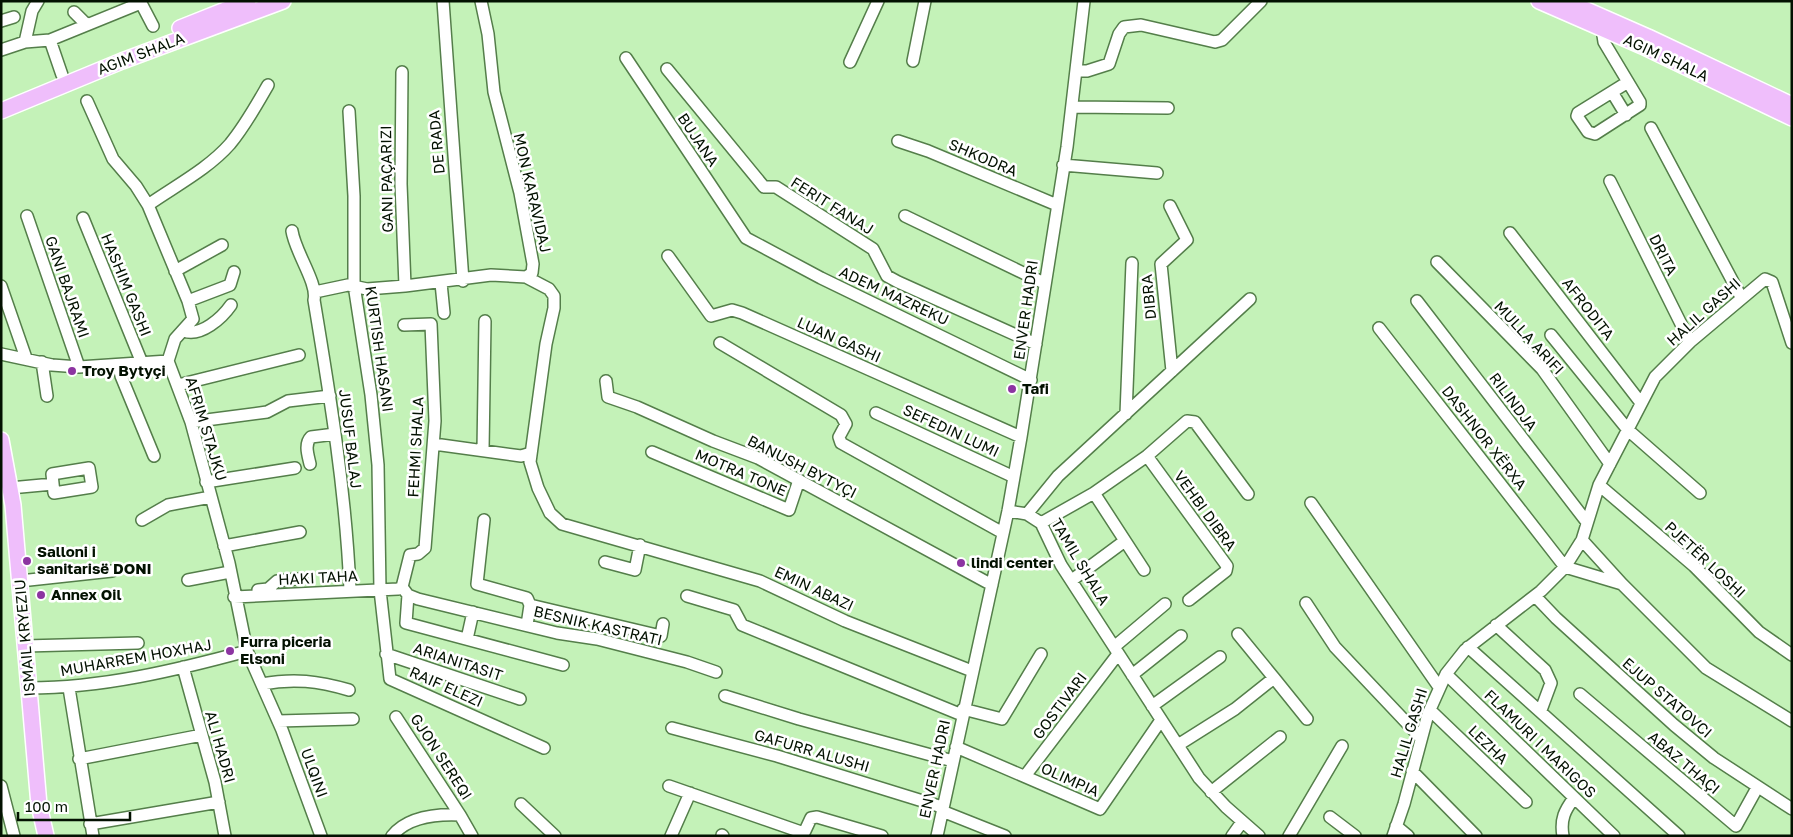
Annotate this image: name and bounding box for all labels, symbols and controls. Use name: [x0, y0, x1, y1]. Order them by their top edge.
street label: AGIM SHALA: [95, 28, 187, 78]
street label: AGIM SHALA: [1621, 30, 1712, 85]
street label: DE RADA: [424, 109, 448, 175]
street label: BUJANA: [674, 109, 723, 170]
street label: GANI PAÇARIZI: [376, 125, 396, 233]
street label: MON KARAVIDAJ: [510, 131, 555, 254]
street label: SHKODRA: [946, 135, 1020, 180]
street label: FERIT FANAJ: [788, 173, 877, 238]
street label: HASHIM GASHI: [98, 230, 156, 339]
street label: DRITA: [1646, 231, 1682, 278]
street label: GANI BAJRAMI: [42, 233, 94, 340]
street label: ENVER HADRI: [1009, 259, 1041, 361]
street label: ADEM MAZREKU: [837, 262, 952, 328]
street label: HALIL GASHI: [1663, 273, 1744, 349]
street label: DIBRA: [1137, 274, 1159, 321]
street label: AFRODITA: [1559, 274, 1619, 343]
street label: KURTISH HASANI: [362, 285, 398, 413]
street label: MULLA ARIFI: [1491, 297, 1568, 378]
street label: LUAN GASHI: [795, 313, 884, 366]
place label: Troy Bytyçi: [82, 361, 166, 379]
marker: Troy Bytyçi: [66, 365, 78, 377]
street label: RILINDJA: [1486, 369, 1541, 434]
street label: AFRIM STAJKU: [183, 374, 231, 483]
place label: Tafi: [1022, 379, 1049, 397]
street label: DASHNOR XËRXA: [1439, 382, 1531, 493]
marker: Tafi: [1006, 383, 1018, 395]
street label: JUSUF BALAJ: [336, 388, 366, 490]
street label: FEHMI SHALA: [403, 396, 427, 498]
street label: SEFEDIN LUMI: [901, 400, 1002, 460]
street label: BANUSH BYTYÇI: [745, 431, 860, 501]
street label: MOTRA TONE: [693, 445, 790, 499]
street label: VEHBI DIBRA: [1171, 467, 1241, 554]
street label: TAMIL SHALA: [1048, 515, 1114, 608]
street label: PJETËR LOSHI: [1662, 517, 1750, 601]
place label: Salloni i sanitarisë DONI: [37, 542, 152, 577]
place label: lindi center: [971, 553, 1054, 571]
marker: Salloni i sanitarisë DONI: [21, 555, 33, 567]
marker: lindi center: [955, 557, 967, 569]
street label: EMIN ABAZI: [772, 562, 857, 614]
street label: HAKI TAHA: [278, 566, 358, 588]
street label: ISMAIL KRYEZIU: [10, 579, 38, 698]
place label: Annex Oil: [51, 585, 122, 603]
marker: Annex Oil: [35, 589, 47, 601]
street label: BESNIK KASTRATI: [532, 601, 664, 649]
place label: Furra piceria Elsoni: [240, 632, 332, 667]
street label: MUHARREM HOXHAJ: [59, 635, 213, 679]
street label: ARIANITASIT: [411, 638, 505, 684]
marker: Furra piceria Elsoni: [224, 645, 236, 657]
street label: EJUP STATOVCI: [1619, 653, 1716, 741]
street label: RAIF ELEZI: [407, 662, 486, 710]
street label: GOSTIVARI: [1028, 669, 1090, 742]
street label: FLAMURI I MARIGOS: [1481, 685, 1600, 801]
street label: HALIL GASHI: [1386, 686, 1430, 780]
street label: ALI HADRI: [202, 709, 240, 785]
street label: GJON SEREQI: [407, 710, 476, 803]
street label: ENVER HADRI: [915, 718, 953, 820]
street label: LEZHA: [1465, 721, 1512, 767]
street label: GAFURR ALUSHI: [753, 725, 872, 775]
street label: ABAZ THAÇI: [1645, 727, 1724, 797]
street label: ULQINI: [298, 746, 332, 800]
street label: OLIMPIA: [1038, 758, 1102, 800]
scale bar: [18, 790, 130, 822]
text: 100 m: [25, 797, 68, 815]

